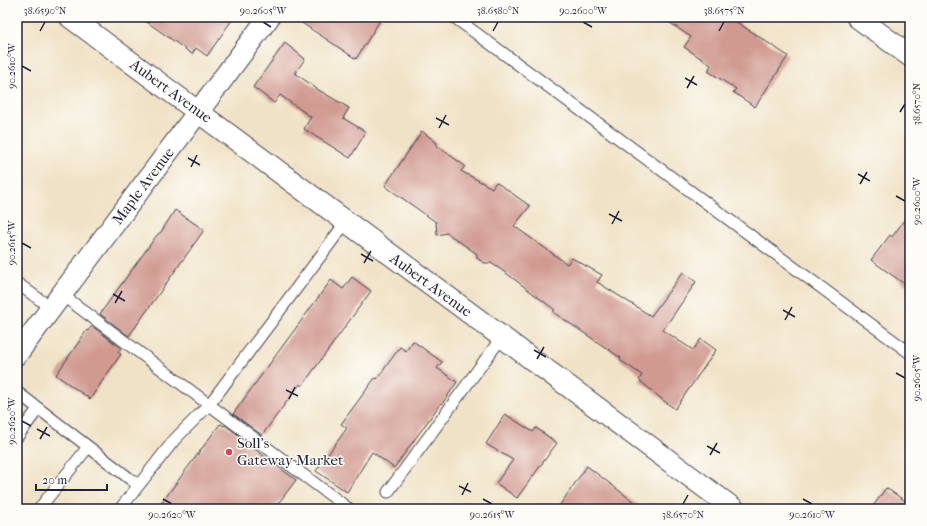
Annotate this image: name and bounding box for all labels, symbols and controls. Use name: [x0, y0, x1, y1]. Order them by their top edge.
text: 38.6590°N: [24, 5, 67, 17]
text: 90.2605°W: [240, 5, 287, 17]
text: 38.6580°N: [477, 5, 520, 17]
text: 90.2600°W: [559, 5, 608, 17]
text: 38.6575°N: [703, 5, 745, 17]
text: 90.2610°W: [6, 42, 18, 89]
street label: Aubert Avenue: [126, 55, 216, 127]
text: 38.6570°N: [911, 82, 923, 125]
street label: Maple Avenue: [108, 143, 178, 228]
text: 90.2600°W: [911, 176, 923, 225]
text: 90.2615°W: [6, 220, 18, 265]
street label: Aubert Avenue: [386, 249, 476, 321]
text: 90.2605°W: [911, 354, 923, 401]
text: 90.2620°W: [6, 396, 18, 445]
place label: Soll's Gateway Market: [237, 434, 344, 469]
marker: Soll's Gateway Market: [224, 447, 234, 457]
scale bar: [36, 466, 107, 492]
text: 20 m: [42, 473, 67, 487]
text: 90.2620°W: [148, 509, 197, 521]
text: 90.2615°W: [470, 509, 515, 521]
text: 38.6570°N: [662, 509, 705, 521]
text: 90.2610°W: [789, 509, 836, 521]

